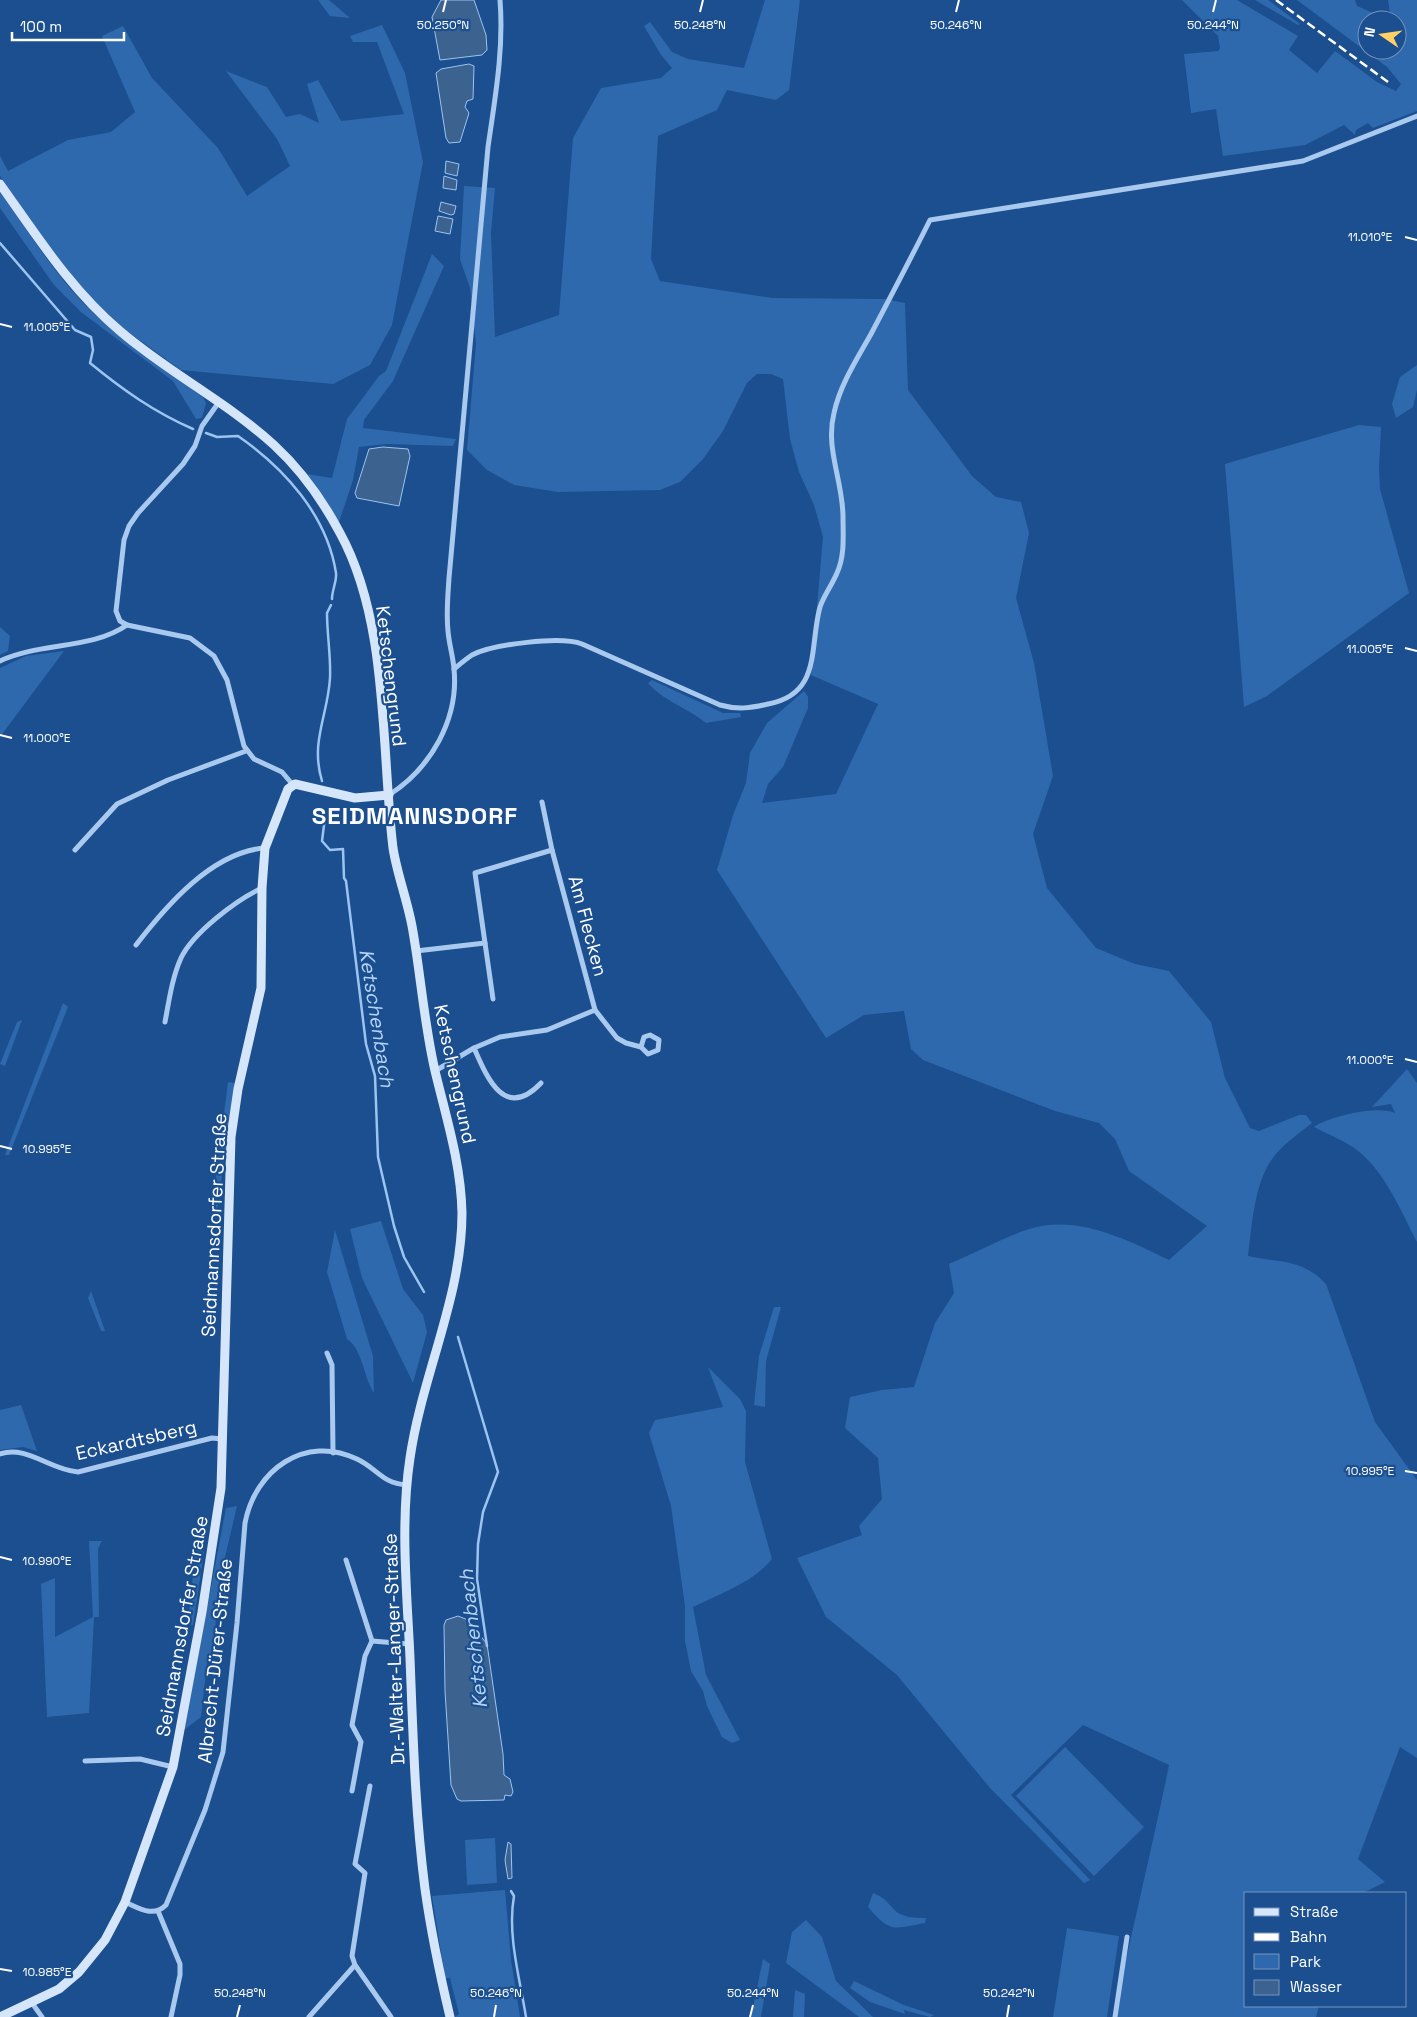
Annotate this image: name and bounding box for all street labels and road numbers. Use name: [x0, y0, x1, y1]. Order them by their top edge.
street label: Ketschengrund: [370, 604, 412, 748]
street label: Am Flecken: [563, 873, 613, 979]
street label: Ketschengrund: [428, 1002, 482, 1146]
street label: Seidmannsdorfer Straße: [196, 1112, 232, 1338]
street label: Eckardtsberg: [73, 1414, 199, 1466]
street label: Seidmannsdorfer Straße: [150, 1514, 214, 1738]
street label: Dr.-Walter-Langer-Straße: [377, 1533, 411, 1765]
street label: Albrecht-Dürer-Straße: [192, 1557, 238, 1765]

